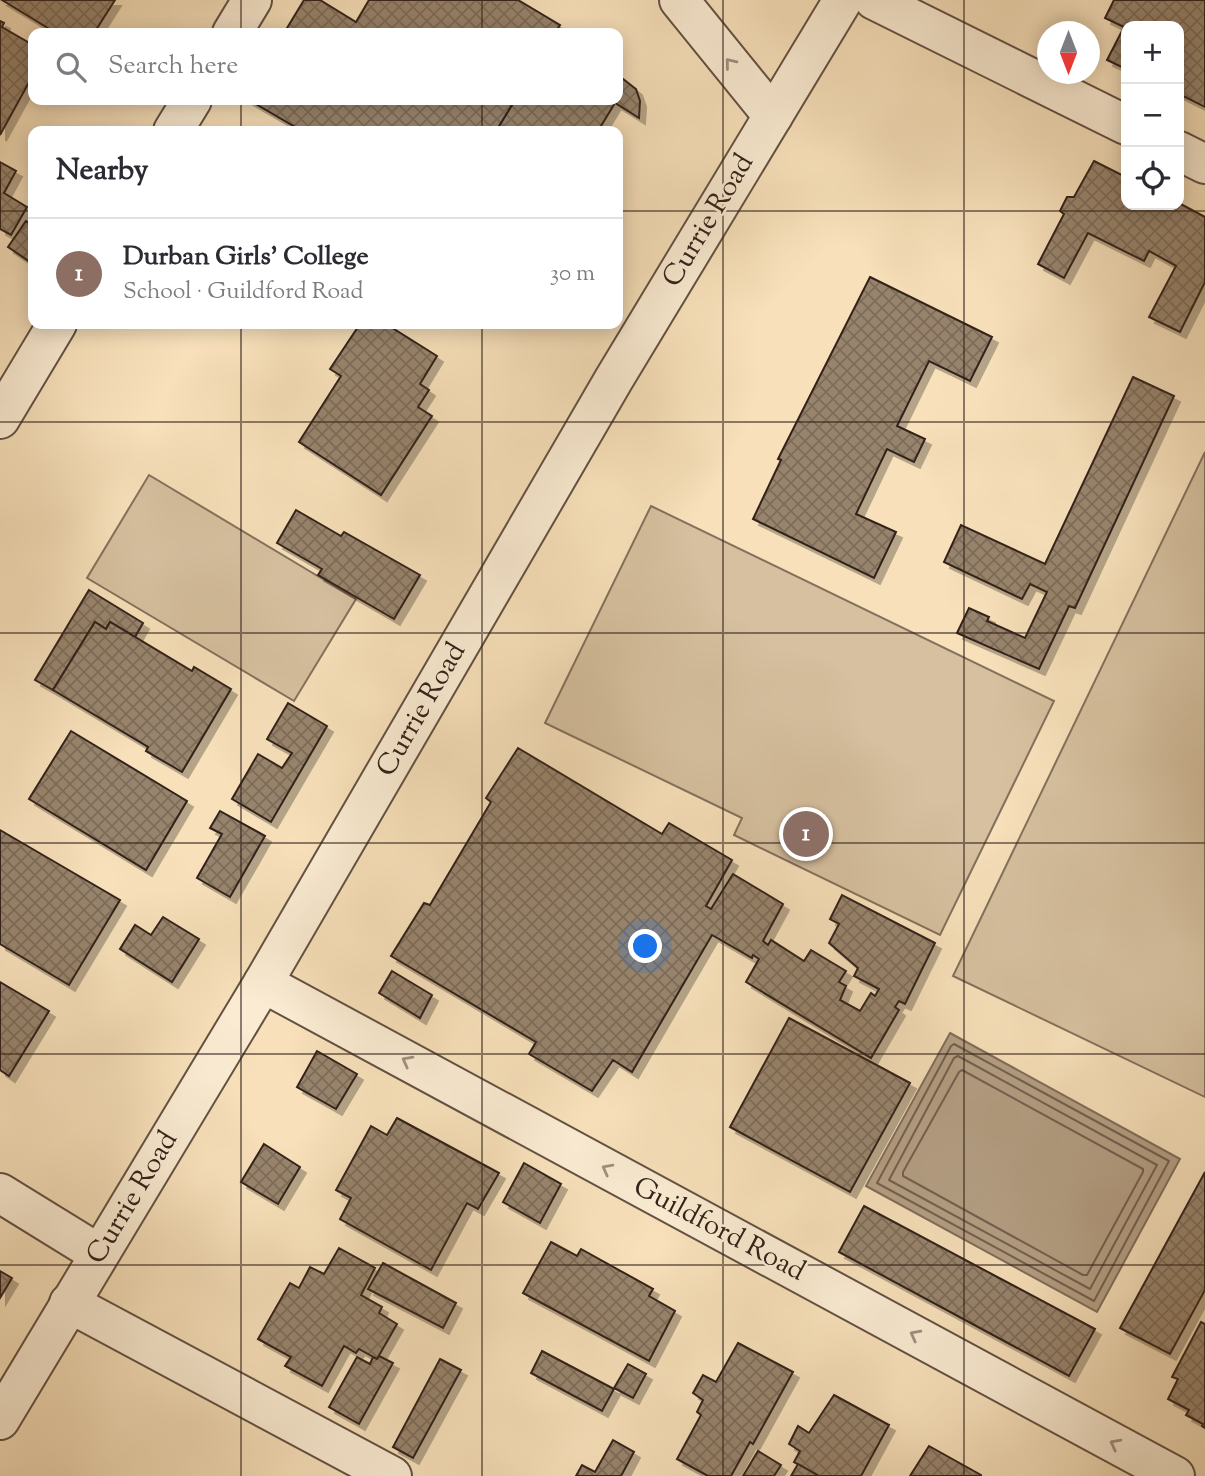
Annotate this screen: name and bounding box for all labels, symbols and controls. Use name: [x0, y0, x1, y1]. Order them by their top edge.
north arrow: [1037, 21, 1100, 84]
map controls: [1121, 21, 1184, 210]
button: +: [1121, 21, 1184, 84]
search box: [28, 28, 623, 105]
icon: search: [52, 48, 90, 86]
text: Search here: [108, 48, 238, 85]
one-way arrow: [726, 58, 738, 71]
button: −: [1121, 84, 1184, 147]
street label: Currie Road: [653, 147, 765, 295]
button: locate: [1121, 147, 1184, 210]
text: Nearby: [56, 150, 148, 193]
text: Durban Girls' College: [123, 239, 369, 276]
text: 1: [75, 258, 83, 291]
text: 30 m: [550, 258, 595, 291]
text: School · Guildford Road: [123, 276, 363, 309]
street label: Currie Road: [367, 635, 477, 785]
pin: 1: [783, 808, 829, 860]
your location: [628, 929, 662, 963]
one-way arrow: [402, 1056, 414, 1069]
street label: Currie Road: [77, 1124, 189, 1272]
one-way arrow: [602, 1164, 615, 1177]
street label: Guildford Road: [626, 1168, 812, 1292]
one-way arrow: [910, 1330, 923, 1344]
one-way arrow: [1110, 1438, 1123, 1452]

